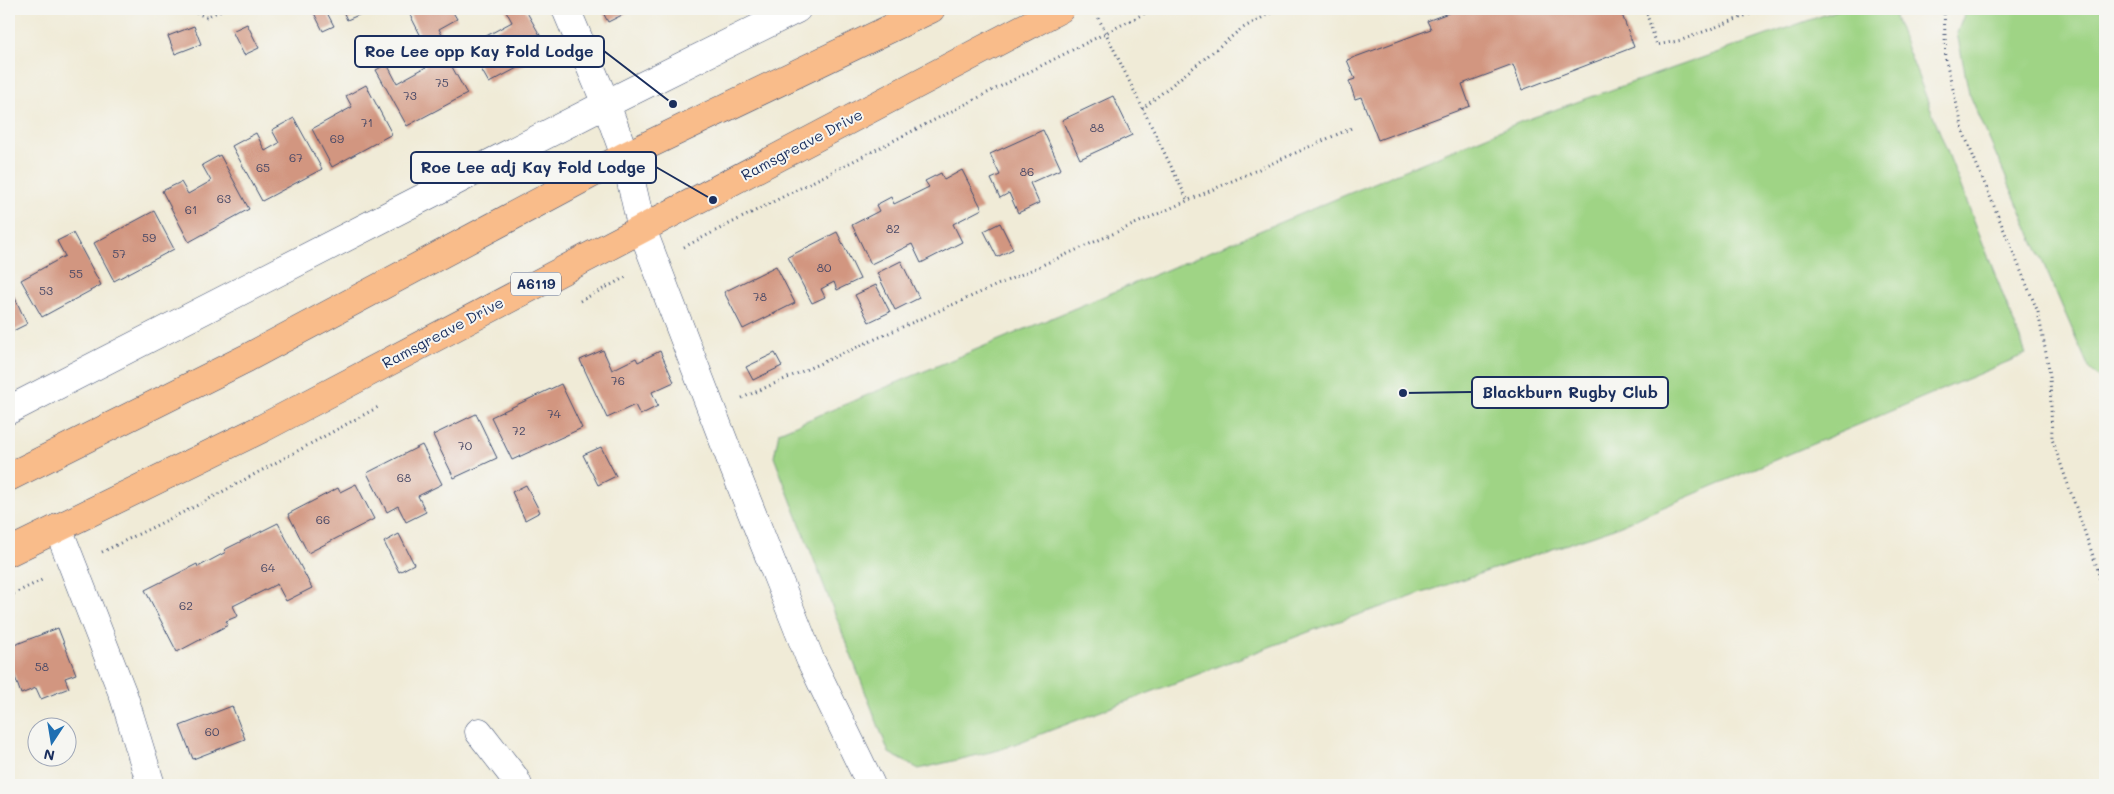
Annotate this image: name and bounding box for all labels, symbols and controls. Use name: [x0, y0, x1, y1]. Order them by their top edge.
callout: Roe Lee opp Kay Fold Lodge: [355, 36, 604, 67]
text: Roe Lee opp Kay Fold Lodge: [365, 40, 593, 61]
house number: 75: [435, 74, 449, 90]
house number: 73: [403, 87, 417, 103]
street label: Ramsgreave Drive: [737, 104, 866, 185]
house number: 71: [361, 114, 373, 130]
house number: 88: [1090, 119, 1104, 135]
house number: 69: [330, 130, 344, 146]
house number: 67: [289, 149, 303, 165]
callout: Roe Lee adj Kay Fold Lodge: [411, 152, 656, 183]
text: Roe Lee adj Kay Fold Lodge: [420, 156, 646, 177]
house number: 65: [256, 159, 270, 175]
house number: 86: [1020, 163, 1034, 179]
house number: 63: [217, 190, 231, 206]
house number: 61: [185, 201, 197, 217]
house number: 82: [886, 220, 900, 236]
house number: 59: [142, 229, 156, 245]
house number: 57: [112, 245, 126, 261]
house number: 80: [817, 259, 832, 275]
house number: 55: [69, 265, 83, 281]
road number: A6119: [511, 272, 561, 296]
house number: 53: [39, 282, 53, 298]
house number: 78: [753, 288, 767, 304]
street label: Ramsgreave Drive: [378, 292, 507, 373]
house number: 76: [611, 372, 625, 388]
callout: Blackburn Rugby Club: [1472, 377, 1668, 408]
text: Blackburn Rugby Club: [1482, 381, 1658, 402]
house number: 74: [547, 405, 561, 421]
house number: 72: [512, 422, 526, 438]
house number: 70: [458, 437, 473, 453]
house number: 68: [397, 469, 411, 485]
house number: 66: [316, 511, 330, 527]
house number: 64: [261, 559, 275, 575]
house number: 62: [179, 597, 193, 613]
house number: 58: [35, 658, 49, 674]
north arrow: [28, 716, 78, 766]
house number: 60: [205, 723, 220, 739]
text: N: [42, 745, 56, 766]

